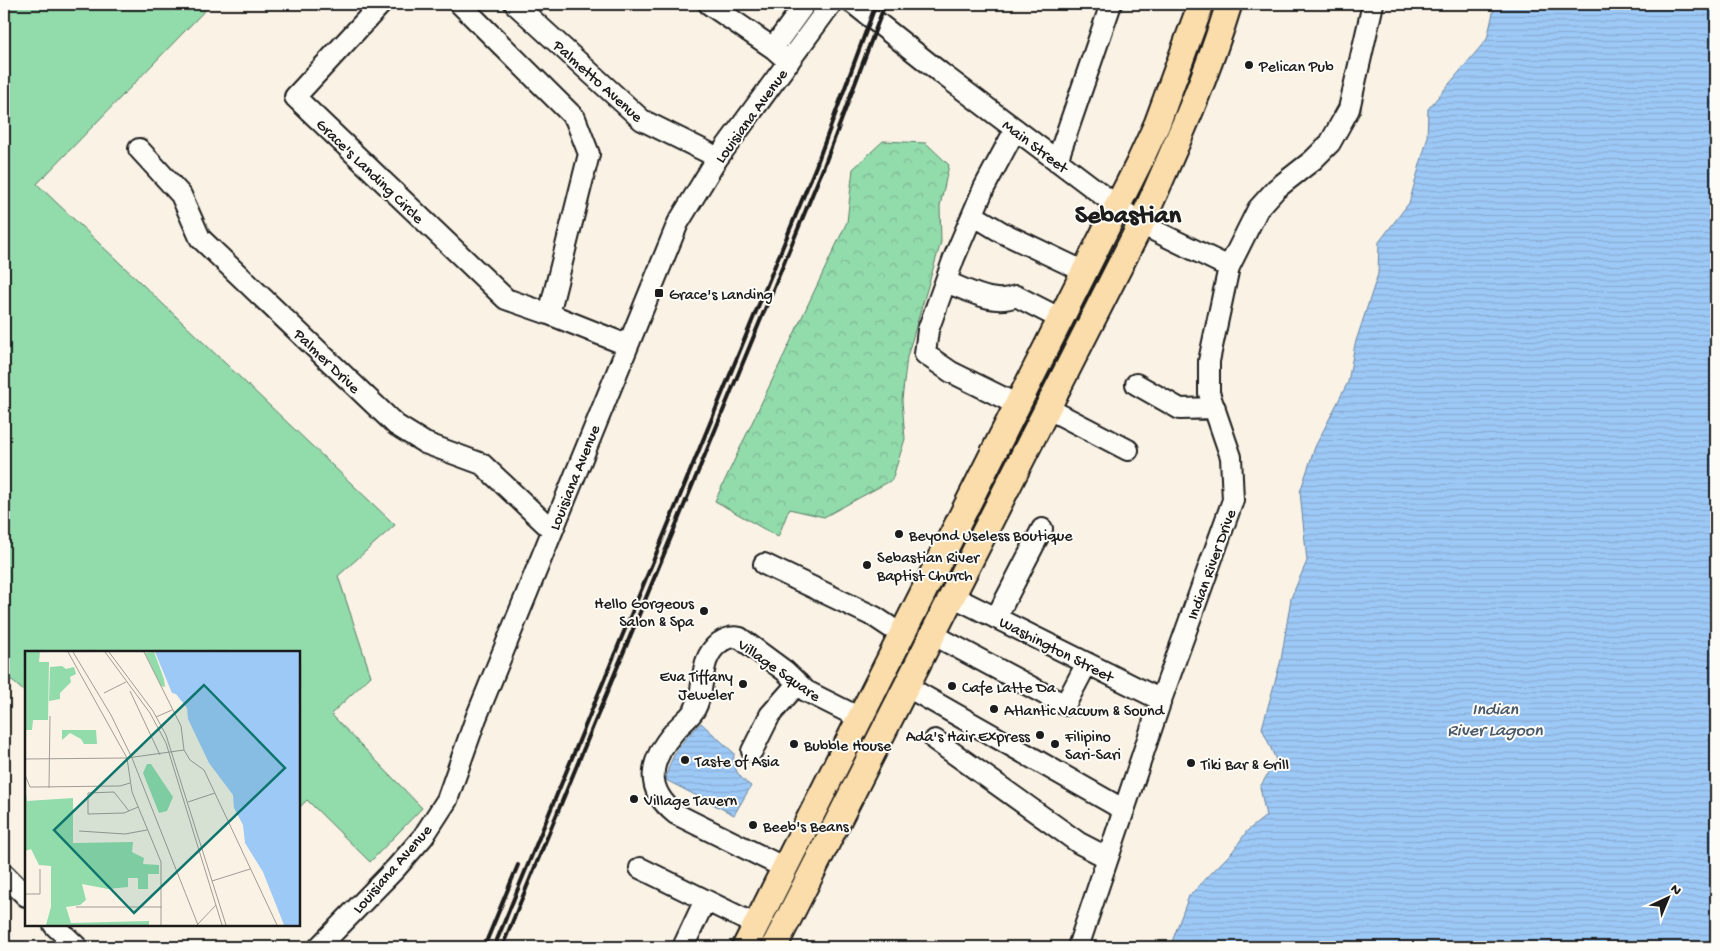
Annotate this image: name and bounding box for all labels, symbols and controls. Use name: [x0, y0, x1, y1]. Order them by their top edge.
street label: Palmetto Avenue: [547, 37, 646, 128]
marker: Pelican Pub: [1243, 59, 1255, 71]
place label: Pelican Pub: [1258, 59, 1334, 78]
street label: Louisiana Avenue: [712, 66, 794, 168]
street label: Grace's Landing Circle: [311, 116, 427, 229]
street label: Main Street: [997, 117, 1072, 180]
district label: Sebastian: [1075, 202, 1182, 233]
marker: Grace's Landing: [653, 287, 665, 299]
place label: Grace's Landing: [669, 287, 773, 306]
street label: Palmer Drive: [288, 325, 363, 399]
street label: Louisiana Avenue: [546, 422, 606, 534]
street label: Indian River Drive: [1185, 507, 1242, 623]
marker: Beyond Useless Boutique: [893, 528, 905, 540]
place label: Beyond Useless Boutique: [908, 528, 1073, 547]
place label: Sebastian River Baptist Church: [876, 550, 980, 587]
marker: Sebastian River Baptist Church: [861, 559, 873, 571]
place label: Hello Gorgeous Salon & Spa: [594, 596, 695, 633]
marker: Hello Gorgeous Salon & Spa: [698, 605, 710, 617]
street label: Washington Street: [995, 614, 1117, 689]
street label: Village Square: [732, 636, 824, 708]
inset map: [25, 651, 300, 926]
place label: Eva Tiffany Jeweler: [660, 669, 734, 706]
marker: Eva Tiffany Jeweler: [737, 678, 749, 690]
marker: Cafe Latte Da: [946, 680, 958, 692]
place label: Cafe Latte Da: [962, 680, 1057, 699]
water label: Indian River Lagoon: [1447, 700, 1543, 742]
marker: Atlantic Vacuum & Sound: [988, 703, 1000, 715]
place label: Atlantic Vacuum & Sound: [1004, 703, 1166, 722]
place label: Ada's Hair Express: [906, 729, 1031, 748]
marker: Ada's Hair Express: [1034, 729, 1046, 741]
place label: Filipino Sari-Sari: [1064, 729, 1121, 766]
marker: Bubble House: [788, 738, 800, 750]
place label: Bubble House: [803, 738, 892, 757]
marker: Filipino Sari-Sari: [1049, 738, 1061, 750]
marker: Taste of Asia: [679, 754, 691, 766]
place label: Taste of Asia: [694, 754, 780, 773]
marker: Tiki Bar & Grill: [1185, 757, 1197, 769]
place label: Tiki Bar & Grill: [1200, 757, 1289, 776]
marker: Village Tavern: [628, 793, 640, 805]
place label: Village Tavern: [643, 793, 737, 812]
marker: Beeb's Beans: [747, 819, 759, 831]
place label: Beeb's Beans: [762, 819, 850, 838]
street label: Louisiana Avenue: [350, 821, 438, 919]
north arrow: [1642, 874, 1692, 924]
text: N: [1666, 881, 1684, 900]

